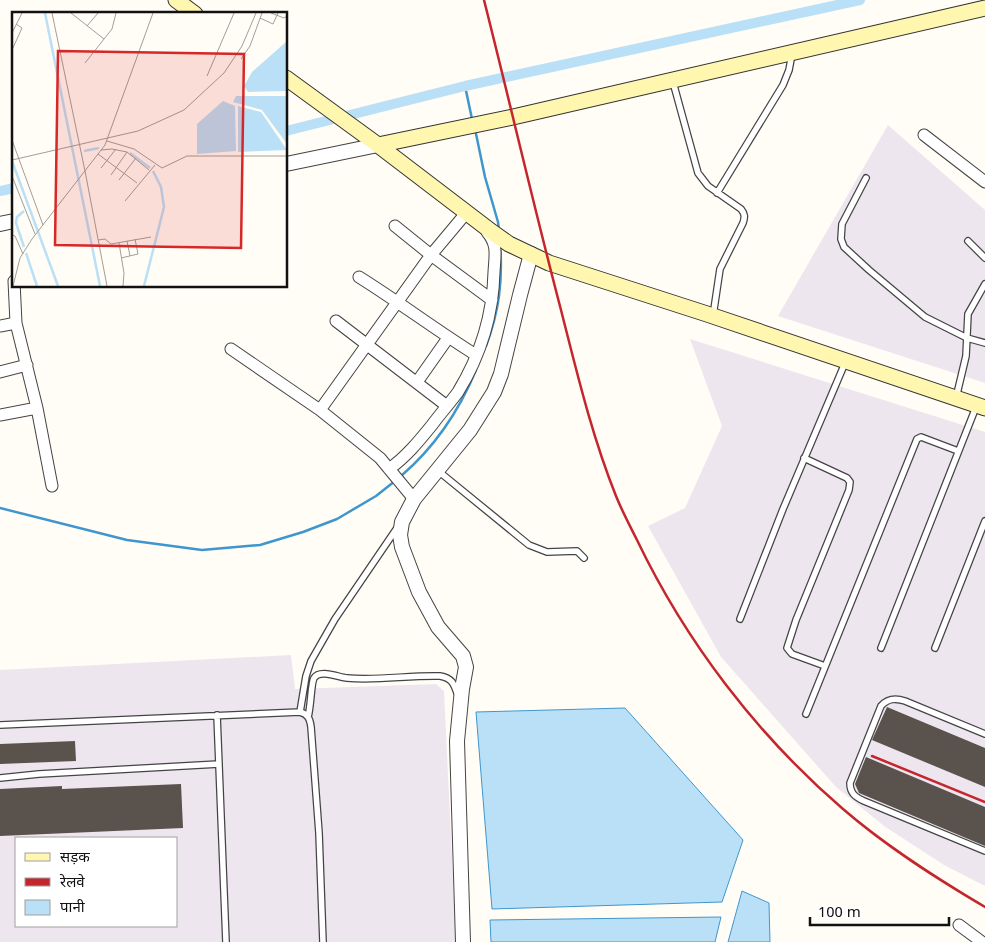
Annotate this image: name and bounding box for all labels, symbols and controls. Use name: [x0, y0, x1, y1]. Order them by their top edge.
inset map: [12, 12, 288, 288]
legend: [15, 837, 178, 927]
text: सड़क: [60, 849, 90, 868]
text: रेलवे: [59, 873, 85, 893]
scale bar: [810, 894, 949, 926]
text: पानी: [60, 899, 86, 918]
text: 100 m: [818, 904, 861, 923]

